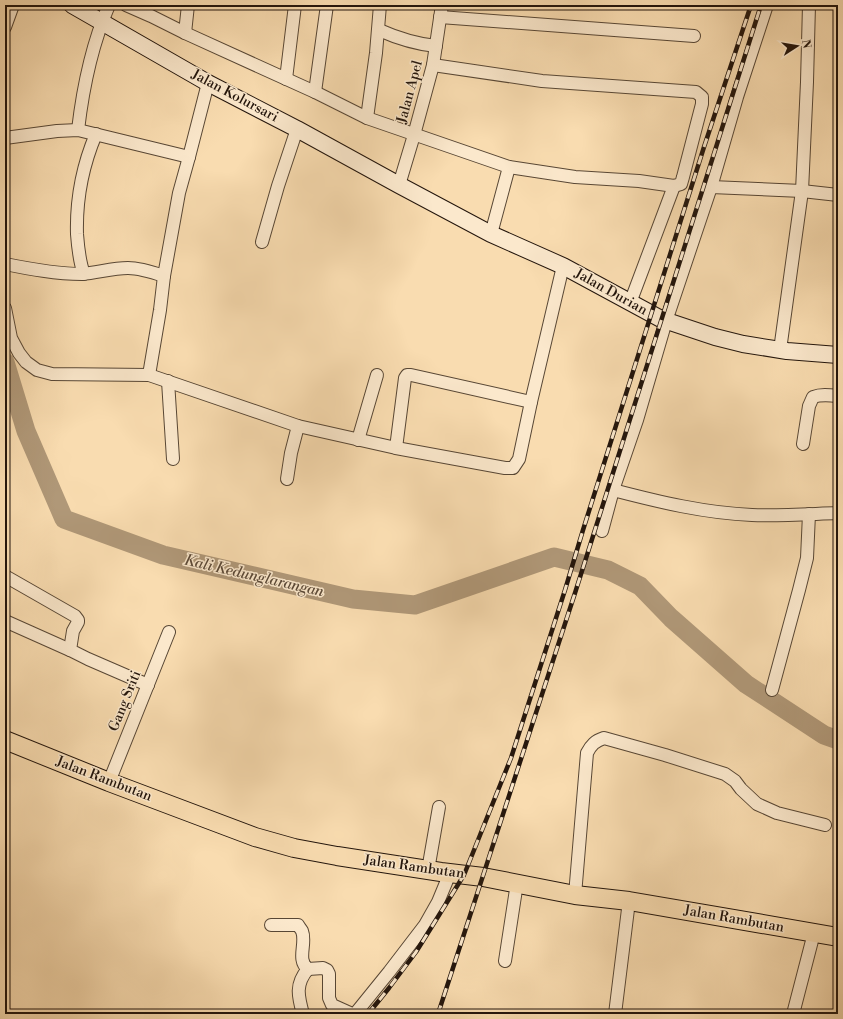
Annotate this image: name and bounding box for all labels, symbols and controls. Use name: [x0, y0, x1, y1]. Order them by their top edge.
north arrow: [777, 26, 817, 66]
text: N: [798, 38, 814, 50]
street label: Jalan Apel: [393, 59, 427, 126]
street label: Jalan Kolursari: [188, 65, 282, 127]
street label: Jalan Durian: [570, 264, 651, 320]
water label: Kali Kedunglarangan: [182, 551, 326, 601]
street label: Gang Sriti: [105, 667, 146, 734]
street label: Jalan Rambutan: [53, 752, 155, 806]
street label: Jalan Rambutan: [362, 851, 466, 883]
street label: Jalan Rambutan: [682, 901, 786, 937]

